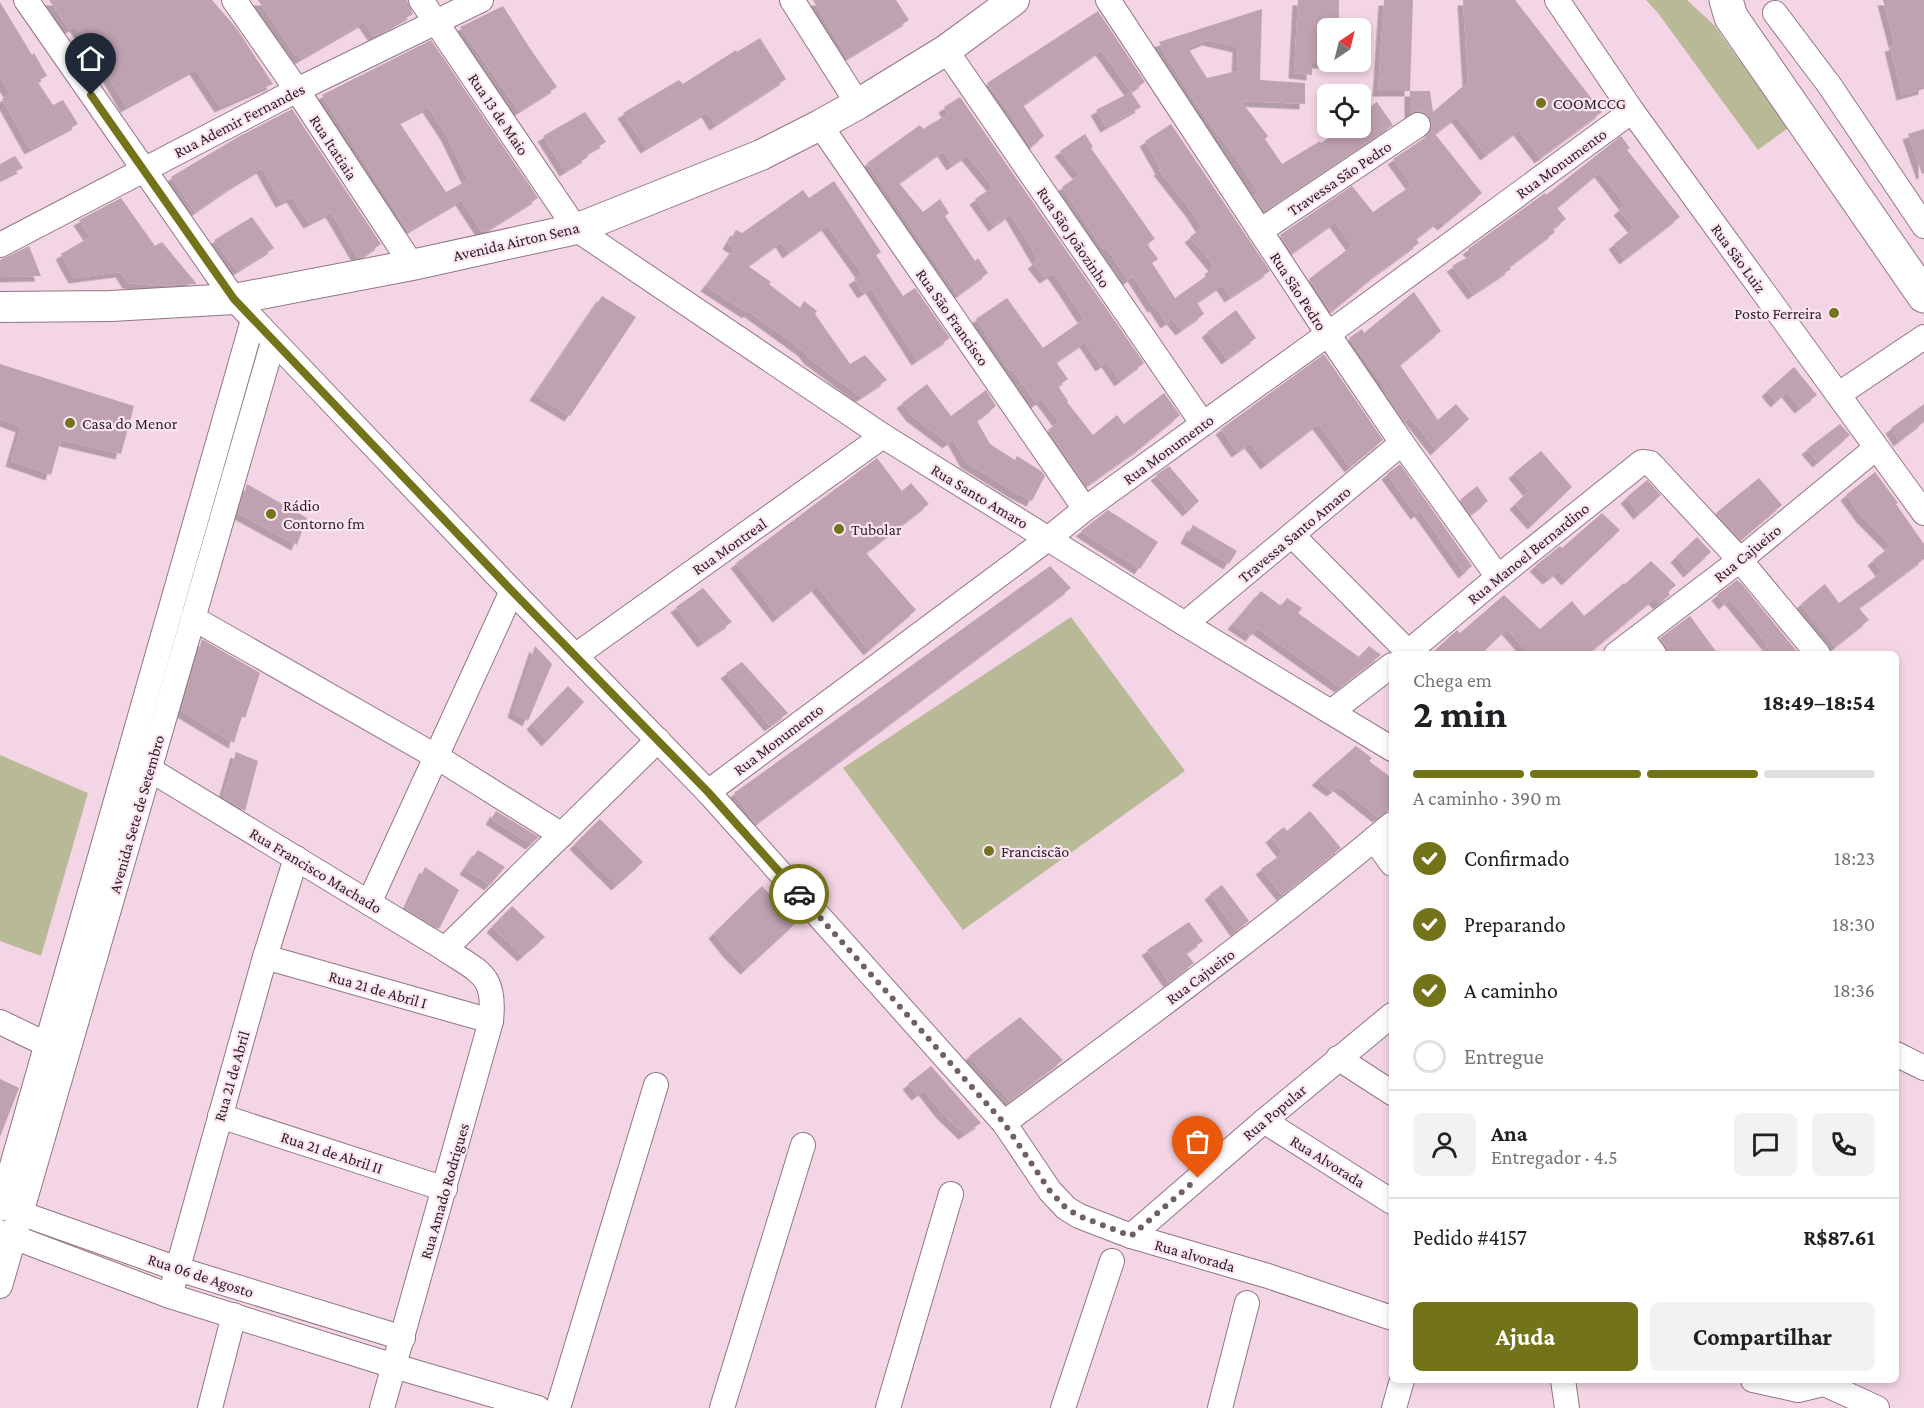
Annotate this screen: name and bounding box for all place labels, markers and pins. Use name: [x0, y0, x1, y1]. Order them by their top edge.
pin: [65, 33, 116, 95]
place label: COOMCCG: [1553, 95, 1626, 112]
marker: COOMCCG: [1534, 96, 1548, 110]
place label: Posto Ferreira: [1734, 305, 1823, 322]
marker: Posto Ferreira: [1827, 306, 1841, 320]
place label: Casa do Menor: [82, 415, 178, 432]
marker: Casa do Menor: [63, 416, 77, 430]
place label: Rádio Contorno fm: [283, 497, 365, 532]
marker: Rádio Contorno fm: [264, 507, 278, 521]
place label: Tubolar: [851, 521, 902, 538]
marker: Tubolar: [832, 522, 846, 536]
place label: Franciscão: [1001, 843, 1069, 860]
marker: Franciscão: [982, 844, 996, 858]
pin: [1172, 1116, 1223, 1178]

